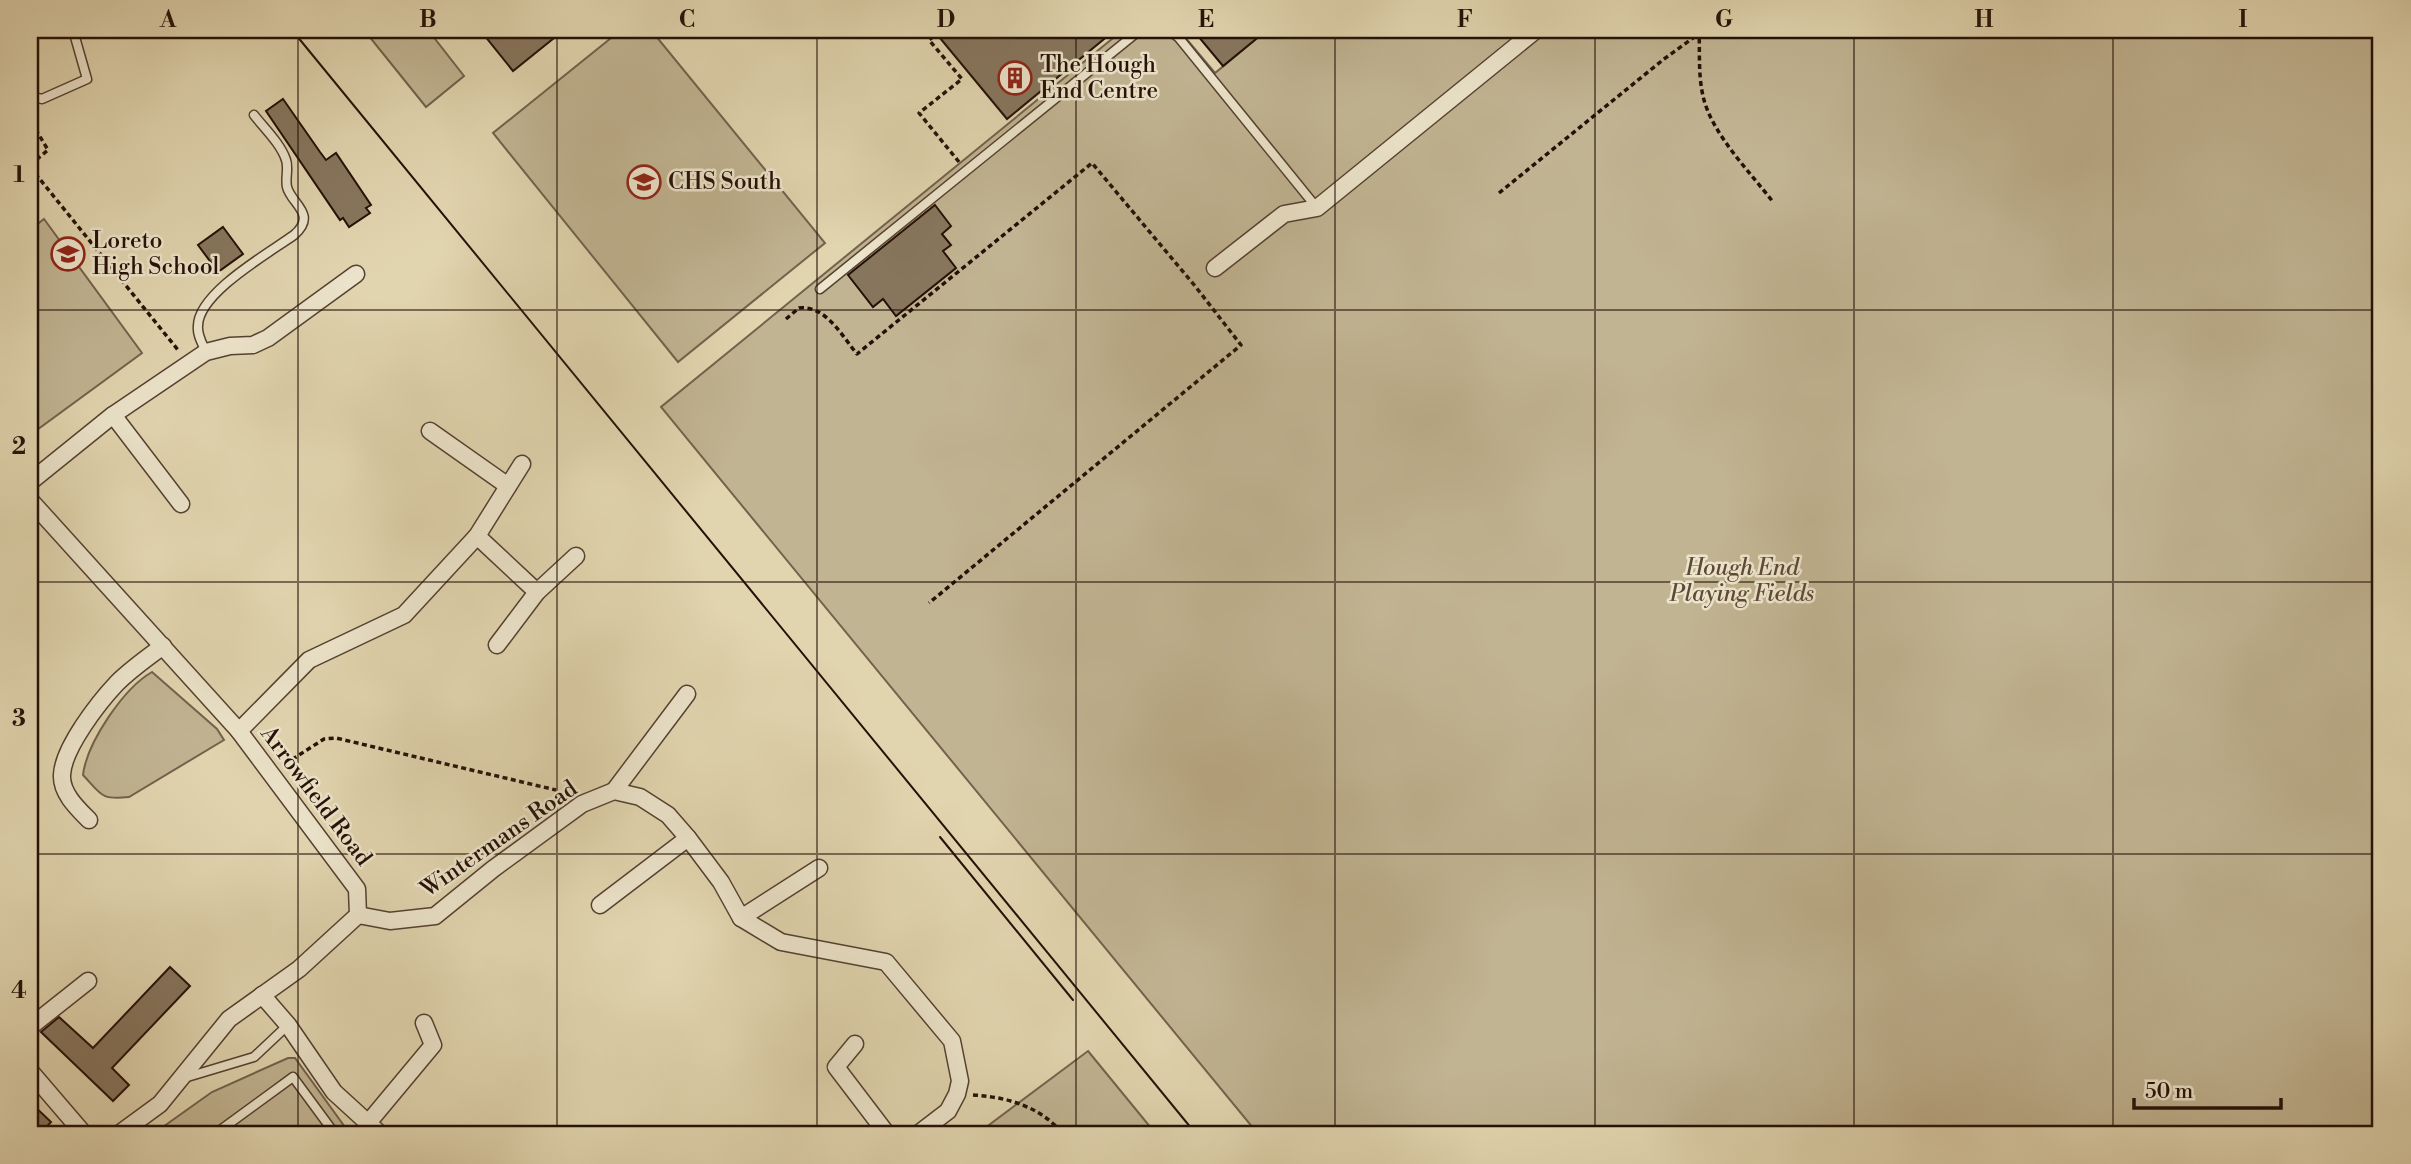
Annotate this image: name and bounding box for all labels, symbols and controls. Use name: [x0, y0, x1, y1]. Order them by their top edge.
text: A: [159, 6, 177, 34]
text: B: [419, 6, 437, 34]
text: C: [679, 6, 695, 34]
text: D: [937, 6, 955, 34]
text: E: [1198, 6, 1214, 34]
text: F: [1457, 6, 1473, 34]
text: G: [1715, 6, 1733, 34]
text: H: [1975, 6, 1994, 34]
text: I: [2239, 6, 2248, 34]
place label: The Hough End Centre: [1040, 51, 1158, 105]
building icon: The Hough End Centre: [996, 59, 1034, 97]
text: 1: [13, 161, 25, 189]
school or university icon: CHS South: [625, 163, 663, 201]
place label: CHS South: [668, 168, 782, 196]
place label: Loreto High School: [92, 227, 220, 281]
school or university icon: Loreto High School: [49, 235, 87, 273]
text: 2: [12, 433, 26, 461]
park label: Hough End Playing Fields: [1669, 554, 1815, 608]
text: 3: [12, 705, 26, 733]
street label: Arrowfield Road: [254, 720, 378, 871]
street label: Wintermans Road: [414, 774, 583, 904]
text: 4: [11, 977, 27, 1005]
scale bar: [2134, 1066, 2282, 1110]
text: 50 m: [2145, 1079, 2193, 1105]

